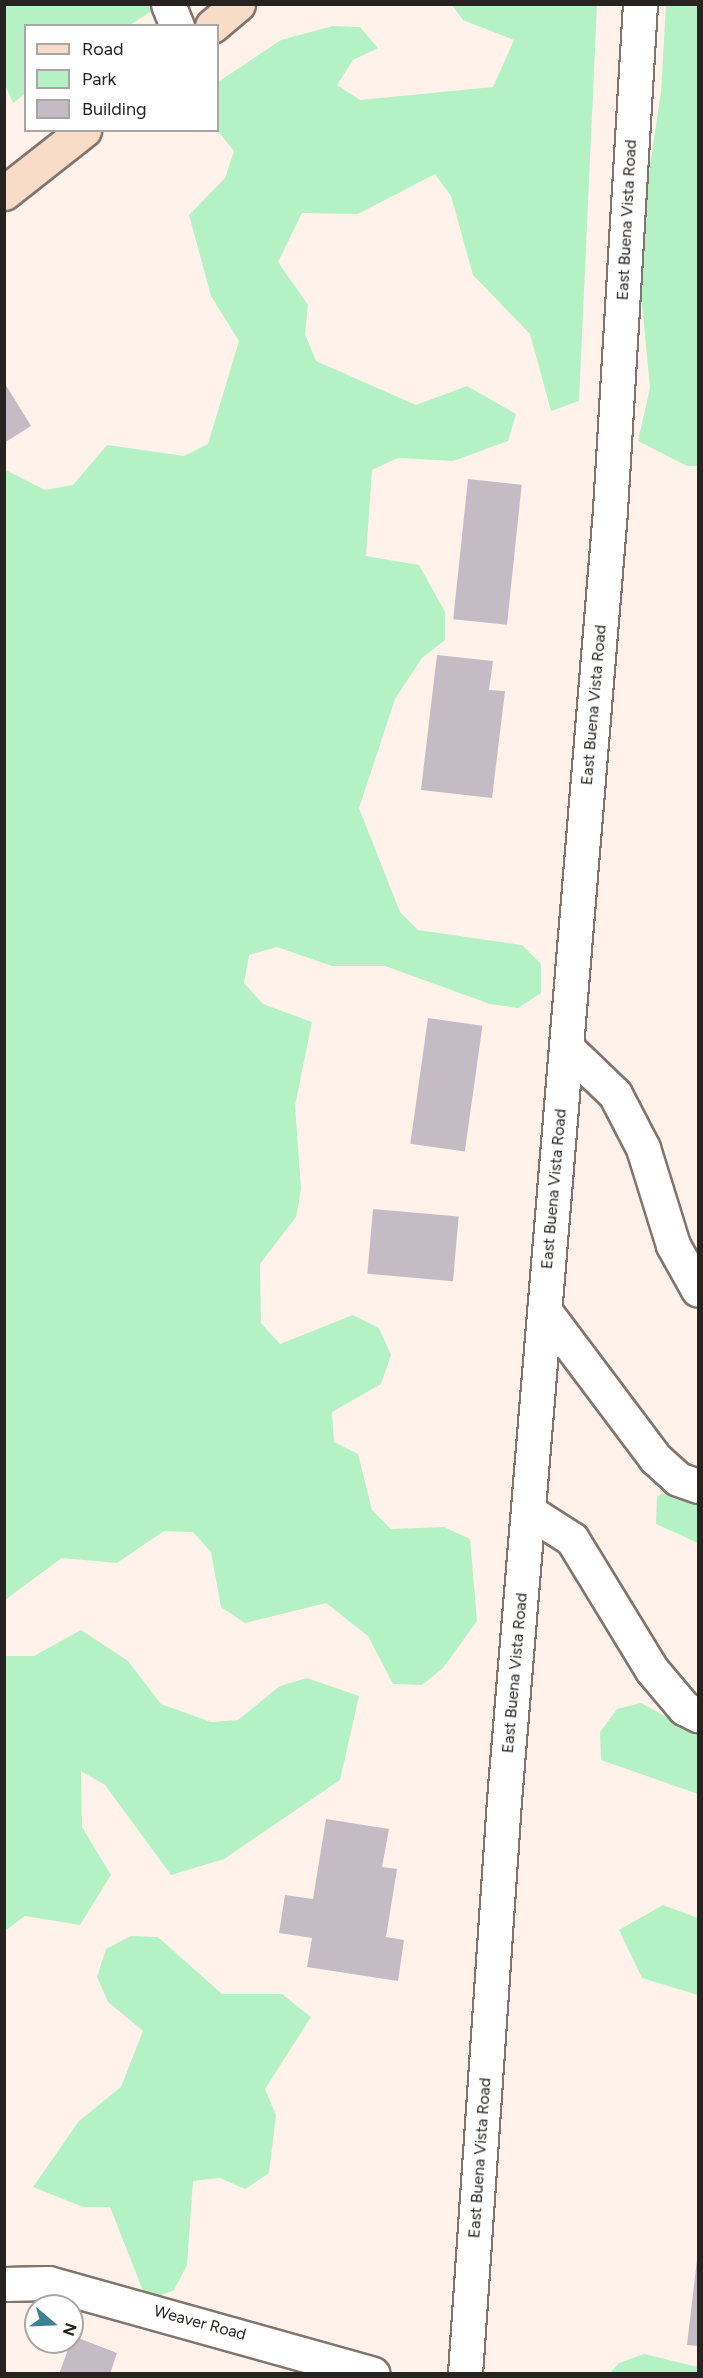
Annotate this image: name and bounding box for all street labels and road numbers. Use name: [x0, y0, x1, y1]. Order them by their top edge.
street label: East Buena Vista Road: [613, 139, 641, 301]
street label: East Buena Vista Road: [577, 624, 611, 786]
street label: East Buena Vista Road: [537, 1108, 571, 1270]
street label: East Buena Vista Road: [498, 1592, 532, 1754]
street label: East Buena Vista Road: [465, 2077, 495, 2239]
street label: Weaver Road: [152, 2301, 248, 2345]

